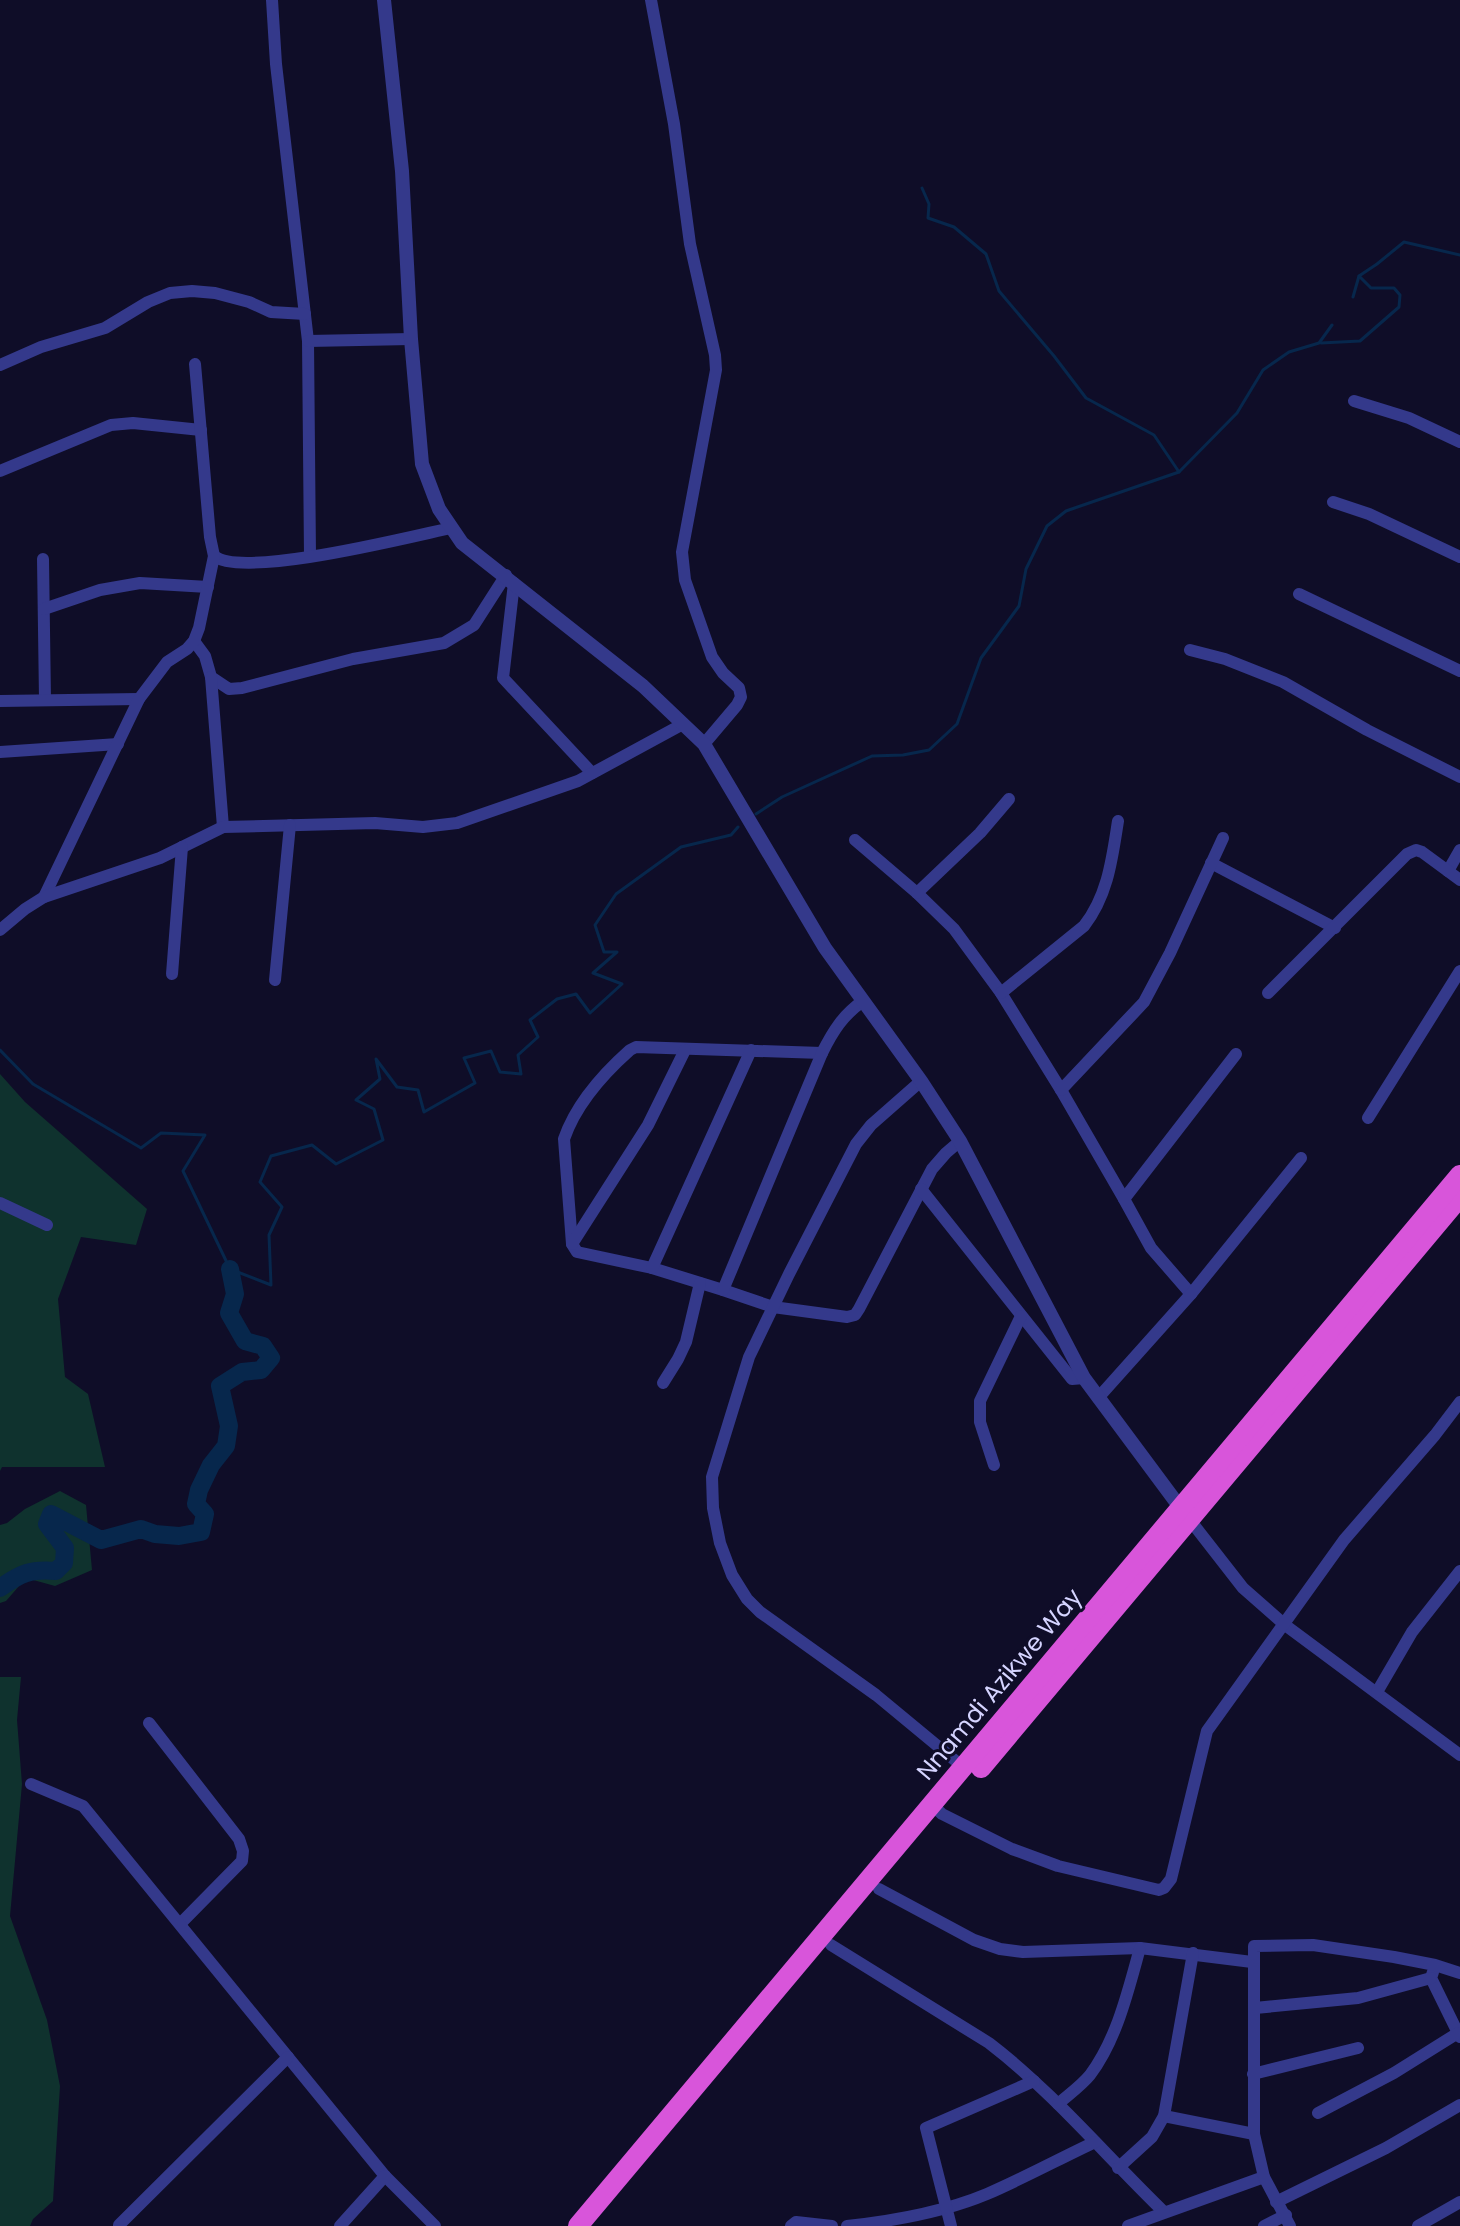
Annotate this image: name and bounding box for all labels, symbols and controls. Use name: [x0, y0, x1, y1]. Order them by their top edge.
street label: Nnamdi Azikwe Way: [909, 1581, 1089, 1787]

